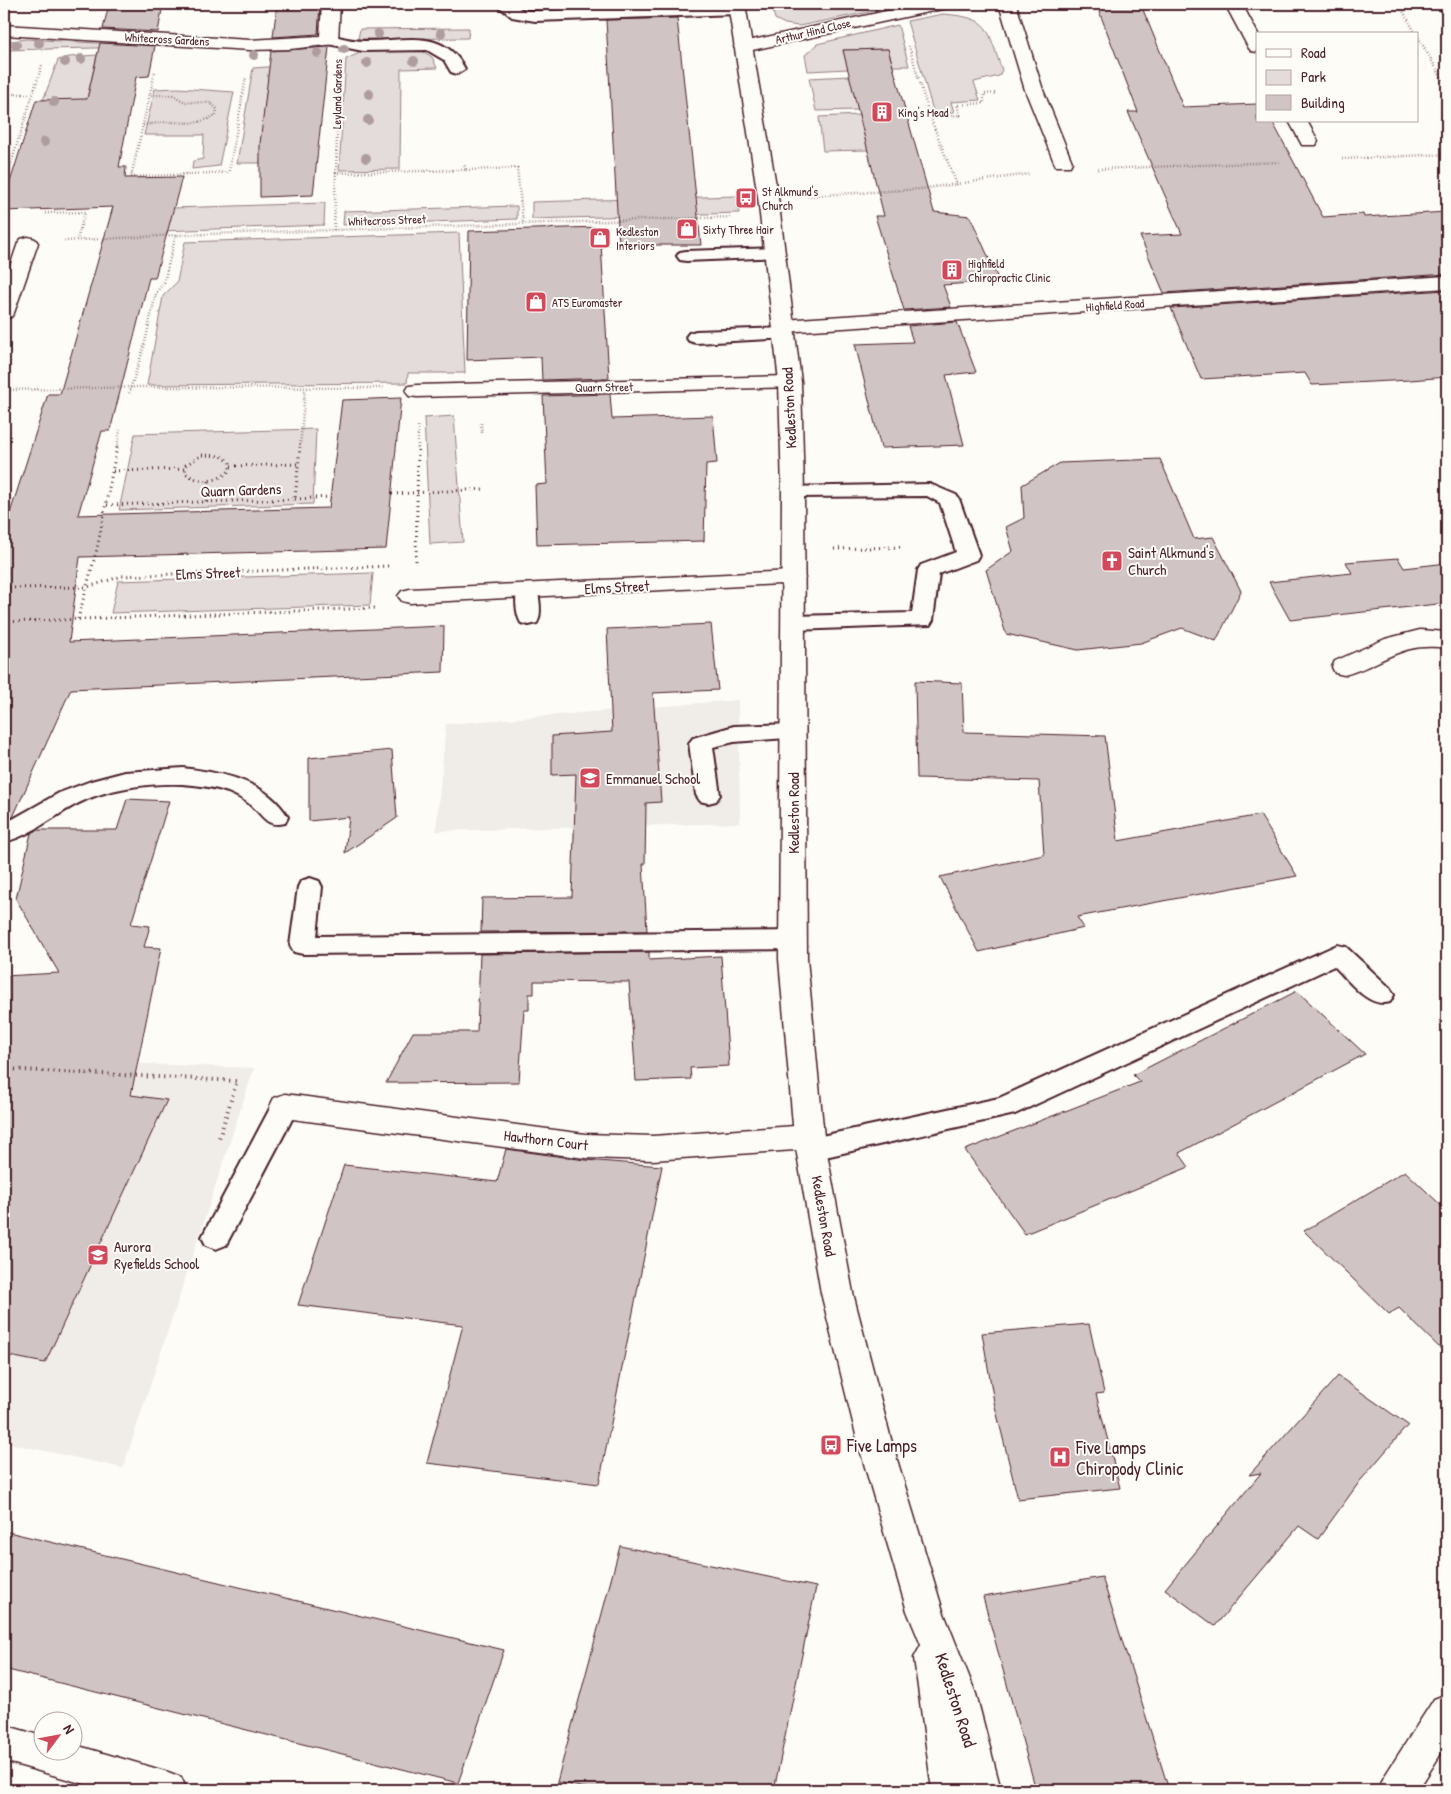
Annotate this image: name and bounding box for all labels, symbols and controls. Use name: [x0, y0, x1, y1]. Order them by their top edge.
street label: Arthur Hind Close: [774, 14, 853, 48]
street label: Whitecross Gardens: [124, 28, 210, 50]
legend: [1256, 32, 1418, 122]
text: Road: [1301, 42, 1326, 63]
street label: Leyland Gardens: [328, 59, 346, 129]
text: Park: [1301, 66, 1326, 87]
text: Building: [1301, 92, 1345, 113]
building icon: King's Mead: [870, 100, 894, 124]
place label: King's Mead: [898, 104, 949, 121]
place label: St Alkmund's Church: [762, 183, 818, 214]
bus stop icon: St Alkmund's Church: [734, 186, 758, 210]
street label: Whitecross Street: [348, 210, 427, 230]
shop icon: Sixty Three Hair: [675, 217, 699, 241]
place label: Sixty Three Hair: [703, 221, 774, 238]
place label: Kedleston Interiors: [616, 223, 659, 254]
shop icon: Kedleston Interiors: [588, 226, 612, 250]
place label: Highfield Chiropractic Clinic: [968, 255, 1051, 286]
building icon: Highfield Chiropractic Clinic: [940, 258, 964, 282]
shop icon: ATS Euromaster: [524, 290, 548, 314]
place label: ATS Euromaster: [552, 294, 623, 311]
street label: Highfield Road: [1085, 294, 1145, 316]
street label: Kedleston Road: [776, 367, 802, 449]
street label: Quarn Street: [575, 378, 634, 396]
street label: Quarn Gardens: [200, 478, 282, 502]
place label: Saint Alkmund's Church: [1128, 542, 1214, 580]
church icon: Saint Alkmund's Church: [1100, 549, 1124, 573]
street label: Elms Street: [175, 561, 242, 585]
street label: Elms Street: [584, 575, 651, 599]
school or university icon: Emmanuel School: [578, 766, 602, 790]
place label: Emmanuel School: [606, 768, 700, 789]
street label: Kedleston Road: [783, 772, 804, 854]
street label: Hawthorn Court: [503, 1124, 590, 1156]
street label: Kedleston Road: [807, 1174, 841, 1258]
place label: Aurora Ryefields School: [114, 1236, 199, 1274]
school or university icon: Aurora Ryefields School: [86, 1243, 110, 1267]
bus stop icon: Five Lamps: [819, 1433, 843, 1457]
place label: Five Lamps: [846, 1433, 917, 1458]
place label: Five Lamps Chiropody Clinic: [1075, 1435, 1183, 1481]
hospital icon: Five Lamps Chiropody Clinic: [1048, 1445, 1072, 1469]
street label: Kedleston Road: [929, 1650, 983, 1750]
north arrow: [32, 1712, 82, 1762]
text: N: [59, 1721, 80, 1738]

